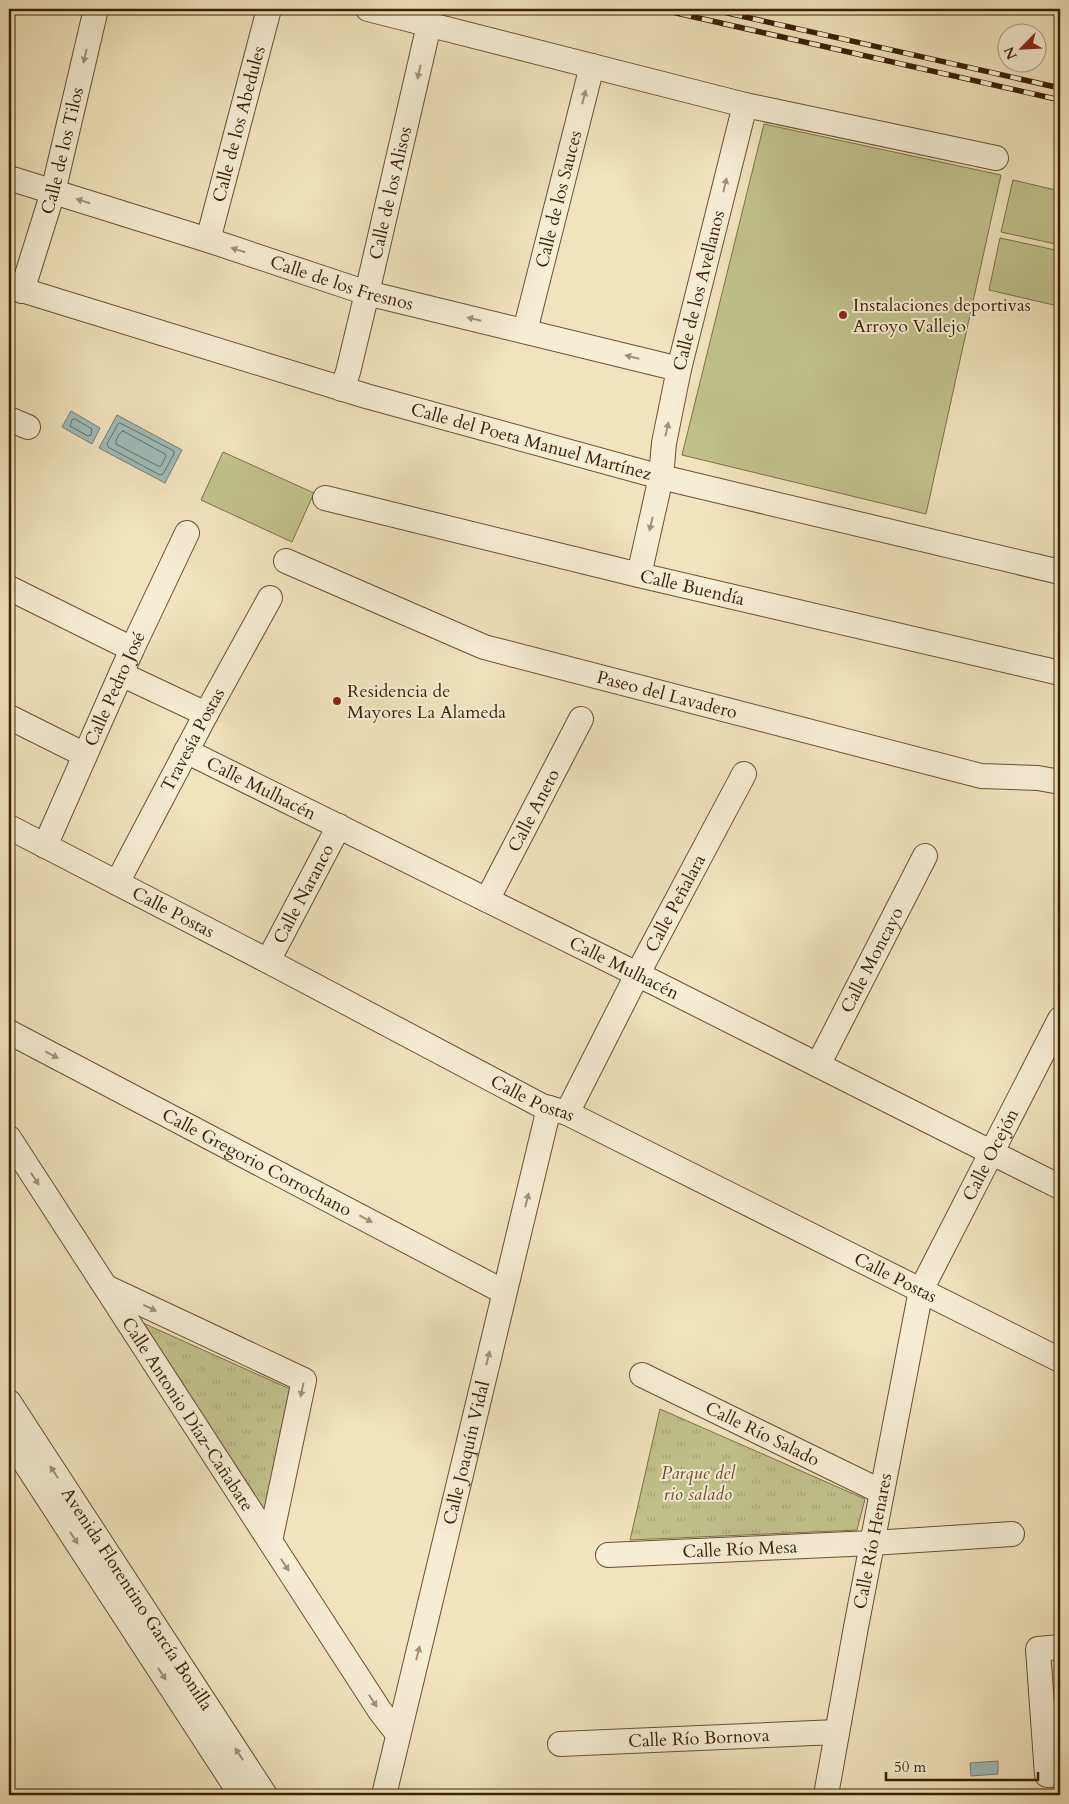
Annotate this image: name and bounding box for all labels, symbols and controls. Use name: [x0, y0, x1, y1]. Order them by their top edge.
north arrow: [996, 22, 1046, 72]
street label: Calle de los Abedules: [207, 43, 272, 205]
text: N: [999, 44, 1022, 63]
one-way arrow: [80, 49, 88, 65]
one-way arrow: [415, 65, 423, 80]
street label: Calle de los Tilos: [35, 85, 90, 218]
one-way arrow: [581, 89, 589, 104]
street label: Calle de los Alisos: [363, 124, 418, 262]
street label: Calle de los Sauces: [529, 128, 588, 271]
one-way arrow: [721, 178, 729, 193]
one-way arrow: [75, 197, 90, 205]
street label: Calle de los Avellanos: [667, 208, 731, 374]
one-way arrow: [230, 246, 245, 253]
street label: Calle de los Fresnos: [267, 250, 416, 317]
place label: Instalaciones deportivas Arroyo Vallejo: [853, 293, 1031, 339]
marker: Instalaciones deportivas Arroyo Vallejo: [837, 309, 849, 321]
one-way arrow: [467, 314, 482, 322]
one-way arrow: [625, 353, 640, 361]
street label: Calle del Poeta Manuel Martínez: [408, 397, 655, 487]
one-way arrow: [663, 421, 671, 436]
one-way arrow: [647, 517, 655, 532]
street label: Calle Buendía: [637, 564, 747, 612]
street label: Calle Pedro José: [79, 627, 152, 750]
street label: Paseo del Lavadero: [594, 665, 740, 725]
place label: Residencia de Mayores La Alameda: [347, 679, 506, 725]
street label: Travesía Postas: [155, 683, 231, 796]
marker: Residencia de Mayores La Alameda: [331, 695, 343, 707]
street label: Calle Mulhacén: [202, 751, 321, 827]
street label: Calle Aneto: [502, 764, 566, 856]
street label: Calle Naranco: [267, 839, 340, 948]
street label: Calle Peñalara: [639, 850, 712, 957]
street label: Calle Postas: [128, 881, 219, 944]
street label: Calle Moncayo: [835, 903, 910, 1017]
street label: Calle Mulhacén: [565, 931, 684, 1006]
one-way arrow: [45, 1050, 59, 1059]
street label: Calle Postas: [486, 1069, 579, 1128]
street label: Calle Gregorio Corrochano: [157, 1103, 356, 1223]
street label: Calle Ocejón: [957, 1104, 1025, 1205]
one-way arrow: [30, 1172, 40, 1185]
one-way arrow: [523, 1193, 531, 1208]
one-way arrow: [359, 1215, 374, 1223]
street label: Calle Postas: [850, 1247, 941, 1309]
one-way arrow: [143, 1304, 157, 1312]
street label: Calle Antonio Díaz-Cañabate: [115, 1313, 259, 1516]
one-way arrow: [484, 1351, 492, 1366]
street label: Calle Joaquín Vidal: [437, 1378, 496, 1527]
one-way arrow: [297, 1382, 305, 1398]
street label: Calle Río Salado: [701, 1396, 824, 1473]
park label: Parque del rio salado: [661, 1461, 736, 1507]
one-way arrow: [49, 1465, 59, 1479]
street label: Calle Río Henares: [848, 1471, 898, 1611]
street label: Avenida Florentino García Bonilla: [55, 1483, 219, 1716]
one-way arrow: [69, 1531, 78, 1544]
street label: Calle Río Mesa: [682, 1534, 798, 1565]
one-way arrow: [281, 1558, 290, 1571]
one-way arrow: [414, 1645, 422, 1660]
one-way arrow: [157, 1667, 167, 1681]
one-way arrow: [369, 1695, 378, 1708]
street label: Calle Río Bornova: [628, 1723, 770, 1754]
one-way arrow: [234, 1748, 243, 1761]
scale bar: [886, 1749, 1039, 1781]
text: 50 m: [894, 1757, 926, 1777]

